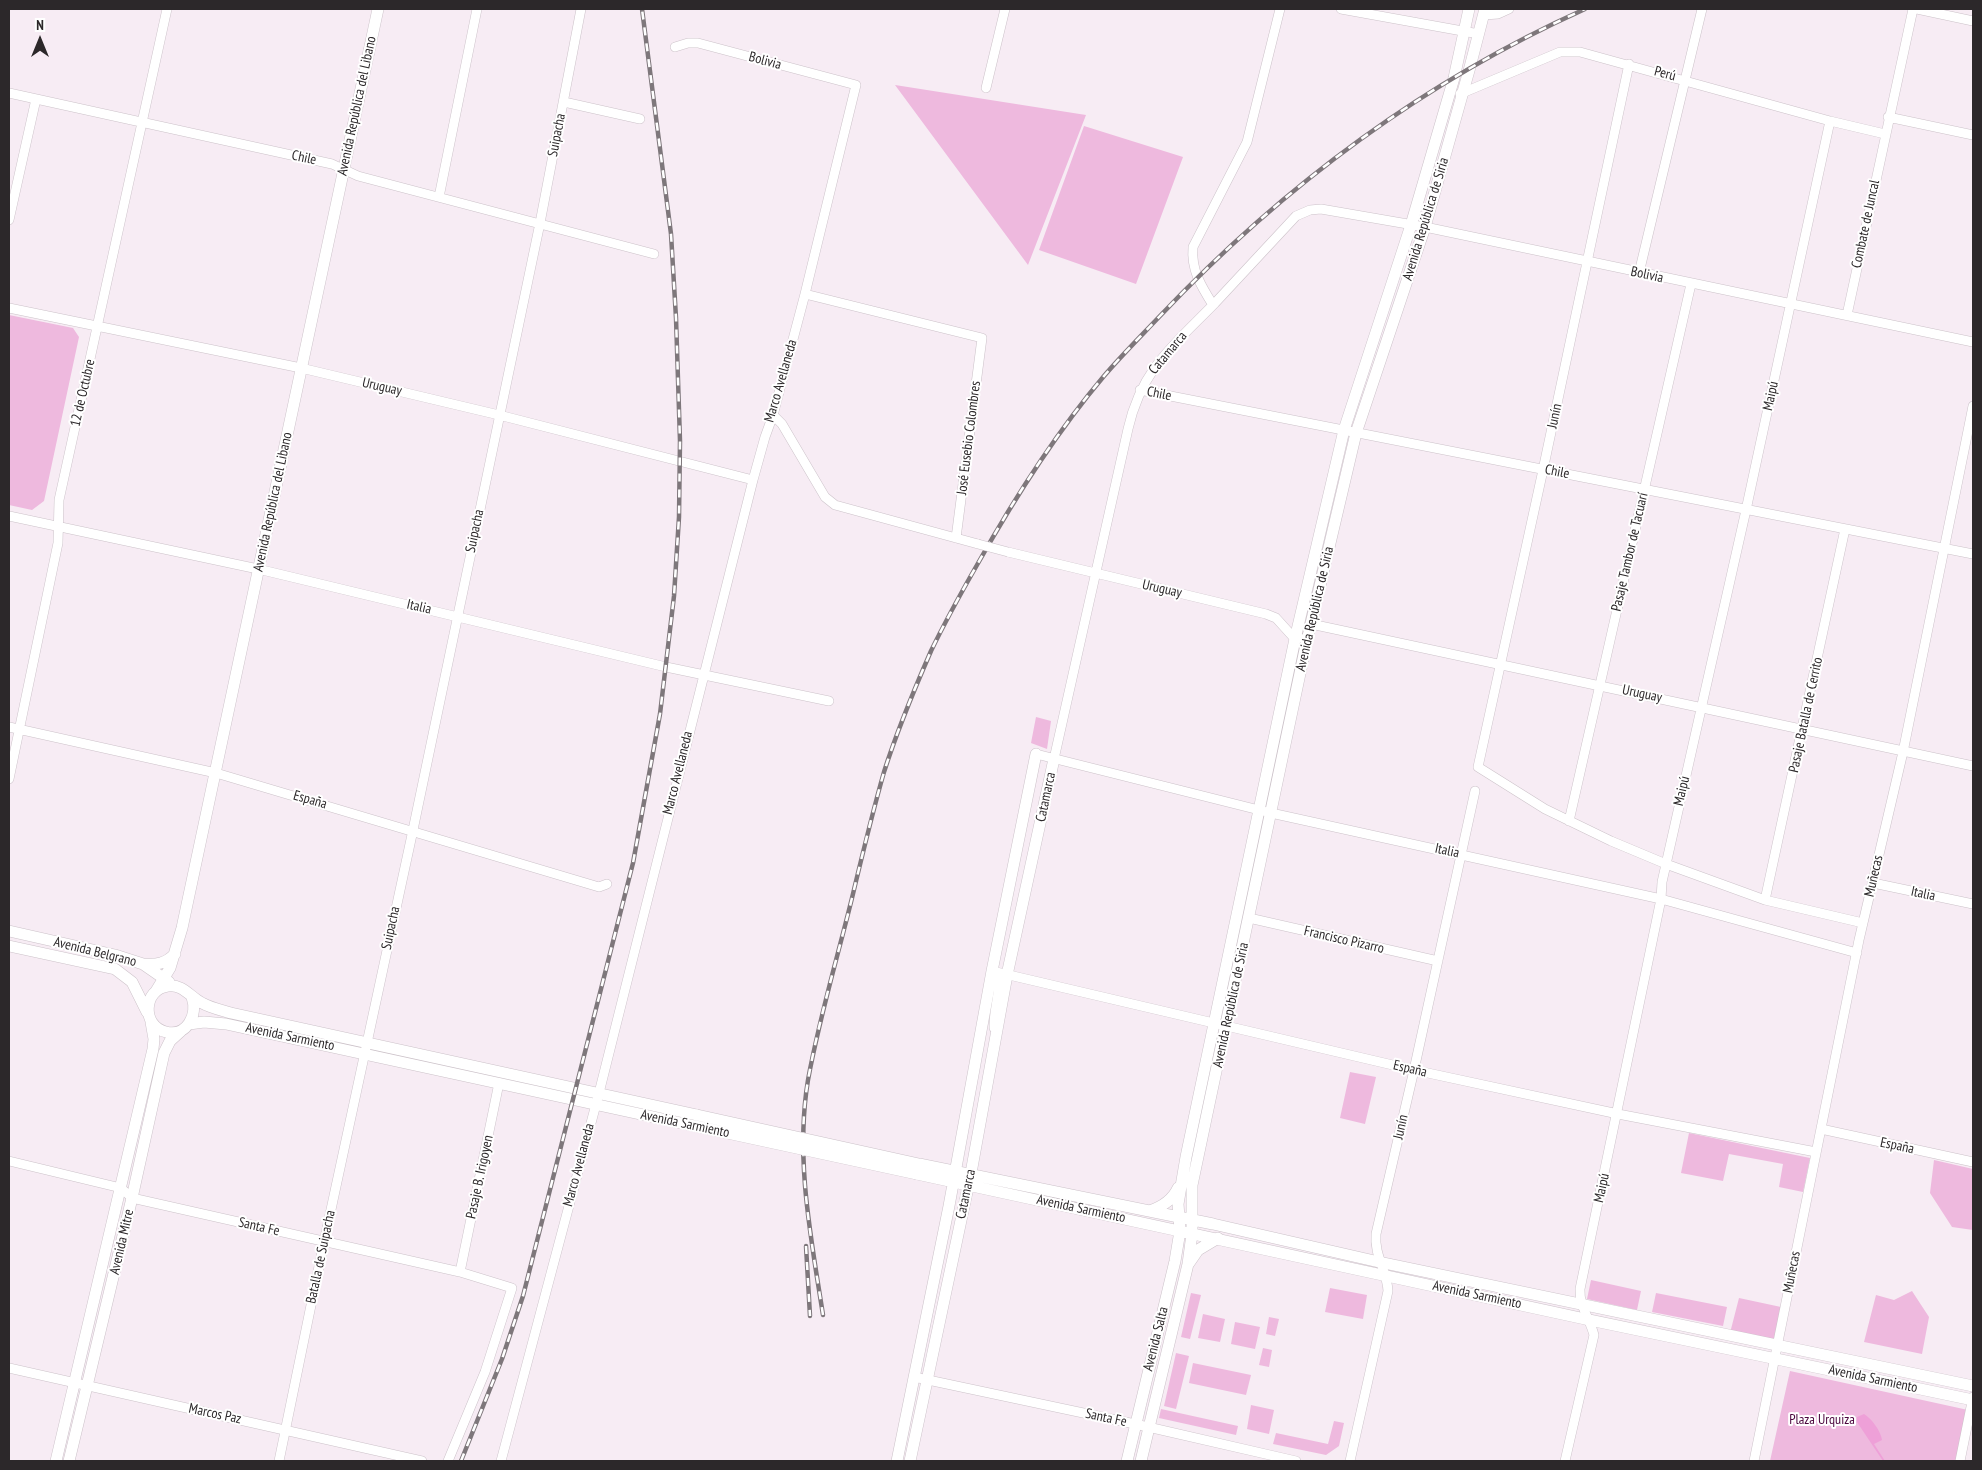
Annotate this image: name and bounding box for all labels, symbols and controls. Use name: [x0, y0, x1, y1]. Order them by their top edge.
north arrow: [15, 15, 65, 65]
text: N: [36, 16, 44, 34]
street label: Avenida República del Libano: [334, 35, 380, 177]
street label: Bolivia: [747, 49, 783, 73]
street label: Perú: [1652, 63, 1678, 85]
street label: Suipacha: [545, 112, 569, 158]
street label: Chile: [290, 147, 318, 169]
street label: Avenida República de Siria: [1399, 156, 1453, 282]
street label: Combate de Juncal: [1848, 178, 1884, 270]
street label: Bolivia: [1629, 263, 1665, 287]
street label: Catamarca: [1145, 328, 1191, 378]
street label: Marco Avellaneda: [761, 338, 801, 424]
street label: 12 de Octubre: [67, 358, 99, 428]
street label: Uruguay: [361, 374, 403, 400]
street label: José Eusebio Colombres: [954, 380, 984, 496]
street label: Maipú: [1760, 380, 1782, 412]
street label: Chile: [1145, 383, 1173, 405]
street label: Junín: [1544, 402, 1566, 430]
street label: Avenida República del Libano: [250, 431, 296, 573]
street label: Chile: [1543, 461, 1571, 483]
street label: Pasaje Tambor de Tacuarí: [1608, 491, 1652, 613]
street label: Suipacha: [462, 508, 488, 554]
street label: Avenida República de Siria: [1292, 545, 1338, 673]
street label: Uruguay: [1141, 576, 1183, 602]
street label: Italia: [405, 596, 433, 618]
street label: Pasaje Batalla de Cerrito: [1786, 656, 1826, 774]
street label: Uruguay: [1621, 682, 1663, 706]
street label: Marco Avellaneda: [660, 730, 696, 816]
street label: Catamarca: [1033, 771, 1059, 823]
street label: Maipú: [1670, 775, 1694, 807]
street label: España: [291, 787, 329, 813]
street label: Italia: [1433, 840, 1461, 862]
street label: Muñecas: [1861, 854, 1887, 898]
street label: Italia: [1909, 883, 1937, 905]
street label: Suipacha: [378, 905, 404, 951]
street label: Francisco Pizarro: [1302, 923, 1386, 957]
street label: Avenida Belgrano: [52, 934, 138, 970]
street label: Avenida República de Siria: [1210, 941, 1252, 1069]
street label: Avenida Sarmiento: [244, 1019, 336, 1055]
street label: España: [1391, 1057, 1429, 1081]
street label: Avenida Sarmiento: [639, 1106, 731, 1142]
street label: Junín: [1390, 1113, 1412, 1141]
street label: Marco Avellaneda: [560, 1122, 598, 1208]
street label: Pasaje B. Irigoyen: [463, 1134, 497, 1220]
street label: España: [1879, 1134, 1915, 1158]
street label: Catamarca: [953, 1168, 979, 1220]
street label: Maipú: [1591, 1172, 1613, 1204]
street label: Avenida Sarmiento: [1035, 1191, 1127, 1227]
street label: Avenida Mitre: [106, 1208, 138, 1276]
street label: Batalla de Suipacha: [303, 1209, 339, 1305]
street label: Santa Fe: [237, 1214, 281, 1240]
street label: Muñecas: [1780, 1250, 1804, 1294]
street label: Avenida Sarmiento: [1431, 1277, 1523, 1313]
street label: Avenida Salta: [1140, 1305, 1172, 1373]
street label: Avenida Sarmiento: [1827, 1361, 1919, 1397]
street label: Marcos Paz: [187, 1400, 243, 1428]
street label: Santa Fe: [1084, 1405, 1128, 1431]
park label: Plaza Urquiza: [1789, 1412, 1855, 1428]

